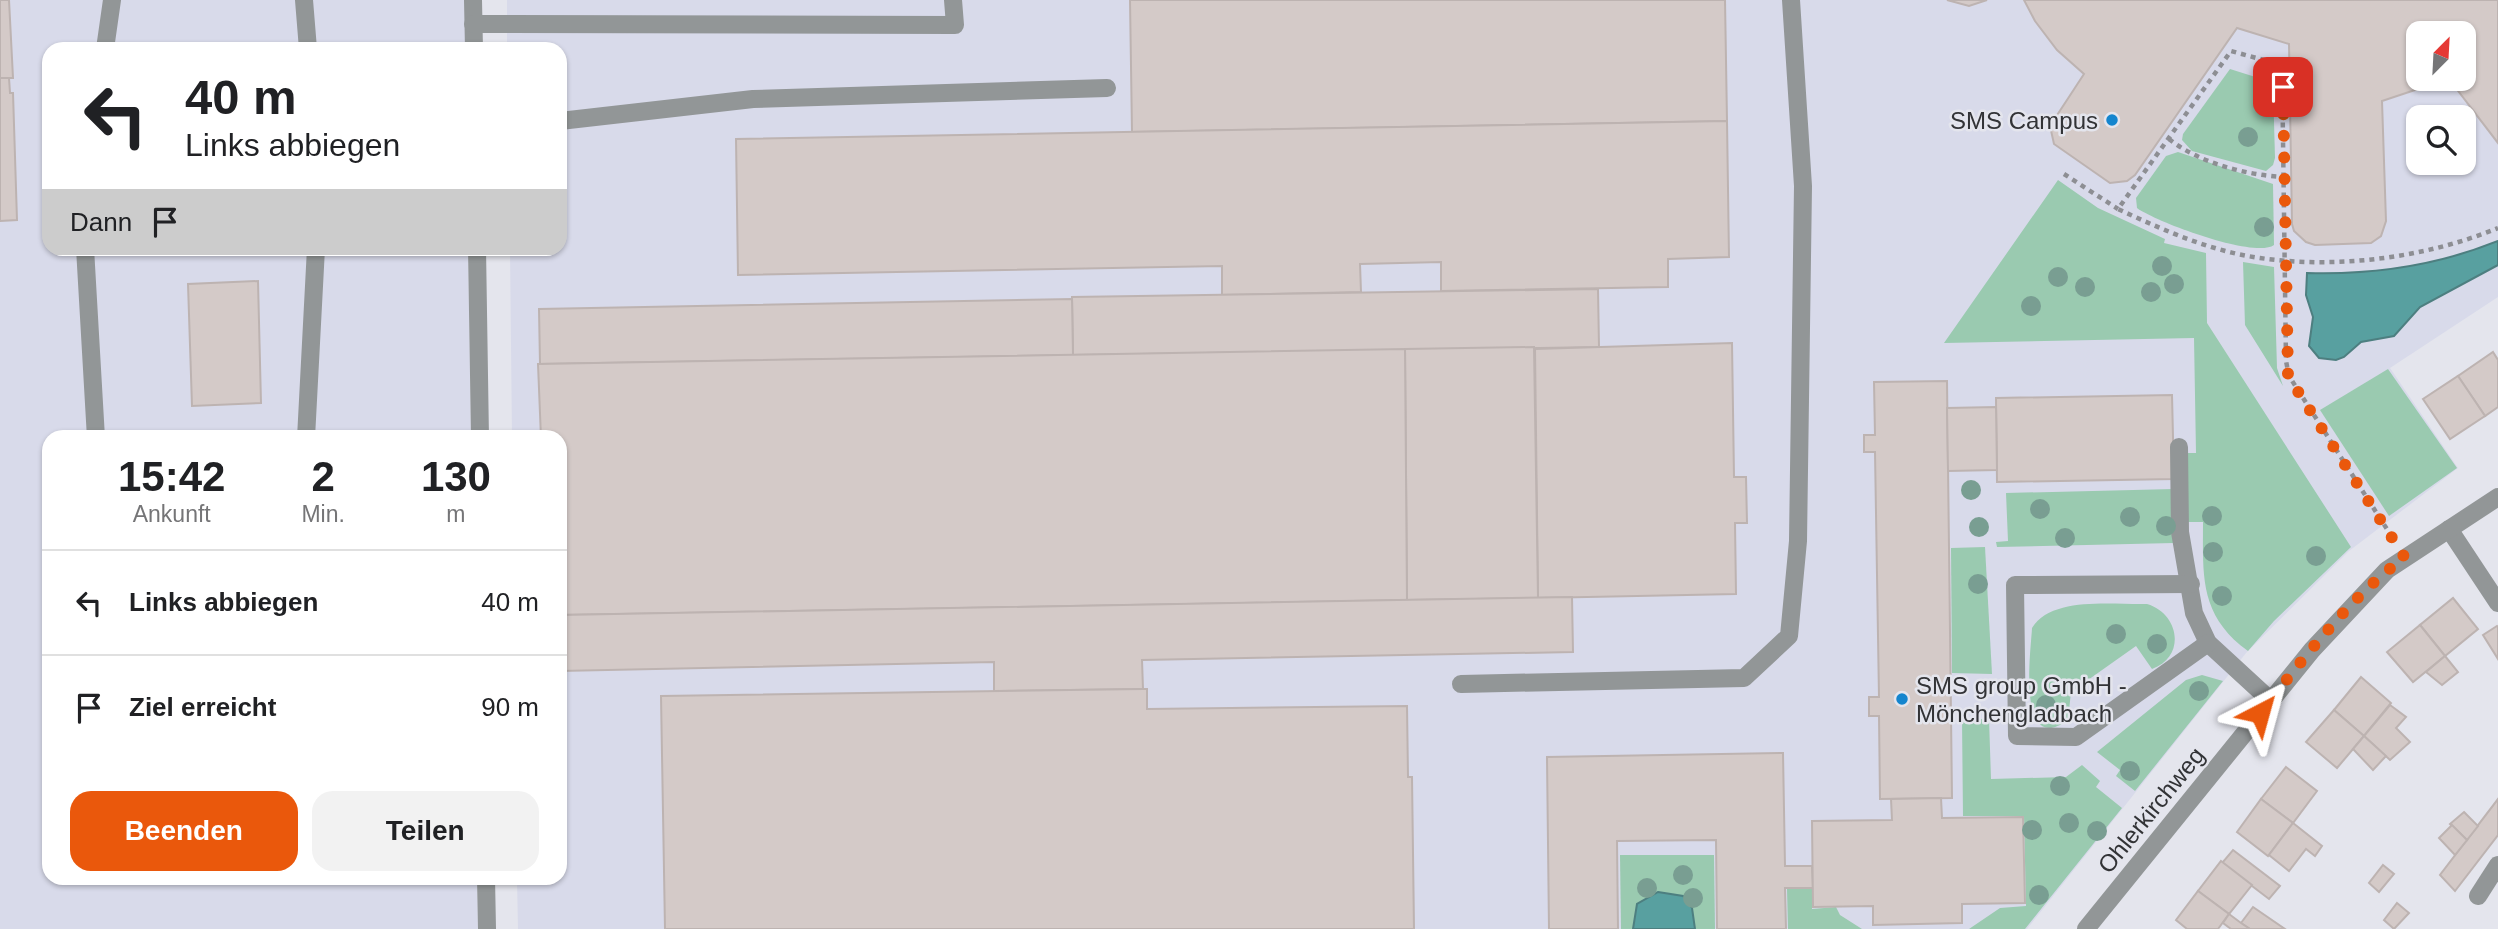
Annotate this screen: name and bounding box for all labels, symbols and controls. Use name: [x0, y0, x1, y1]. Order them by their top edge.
north arrow: [2406, 21, 2476, 91]
map controls: [2406, 21, 2476, 175]
pin: [2253, 57, 2313, 117]
icon: arrive: [2264, 68, 2302, 106]
icon: left: [70, 70, 161, 161]
text: 40 m: [185, 70, 297, 124]
button: search: [2406, 105, 2476, 175]
place label: SMS Campus: [1950, 107, 2098, 134]
marker: SMS Campus: [2104, 112, 2120, 128]
text: Links abbiegen: [185, 127, 400, 163]
icon: arrive: [146, 203, 184, 241]
text: Dann: [70, 207, 132, 237]
text: 15:42: [118, 453, 225, 500]
text: 2: [311, 453, 335, 500]
text: 130: [421, 453, 491, 500]
text: Ankunft: [133, 501, 211, 527]
text: Min.: [301, 501, 345, 527]
text: m: [446, 501, 466, 527]
icon: left: [70, 584, 108, 622]
text: Links abbiegen: [129, 587, 318, 617]
text: 40 m: [481, 587, 539, 617]
place label: SMS group GmbH - Mönchengladbach: [1916, 672, 2127, 727]
position arrow: [2223, 676, 2297, 750]
icon: arrive: [70, 689, 108, 727]
marker: SMS group GmbH - Mönchengladbach: [1894, 691, 1910, 707]
text: Ziel erreicht: [129, 692, 276, 722]
text: 90 m: [481, 692, 539, 722]
street label: Ohlerkirchweg: [2092, 742, 2210, 878]
button: Beenden: [70, 791, 298, 871]
button: Teilen: [312, 791, 539, 871]

